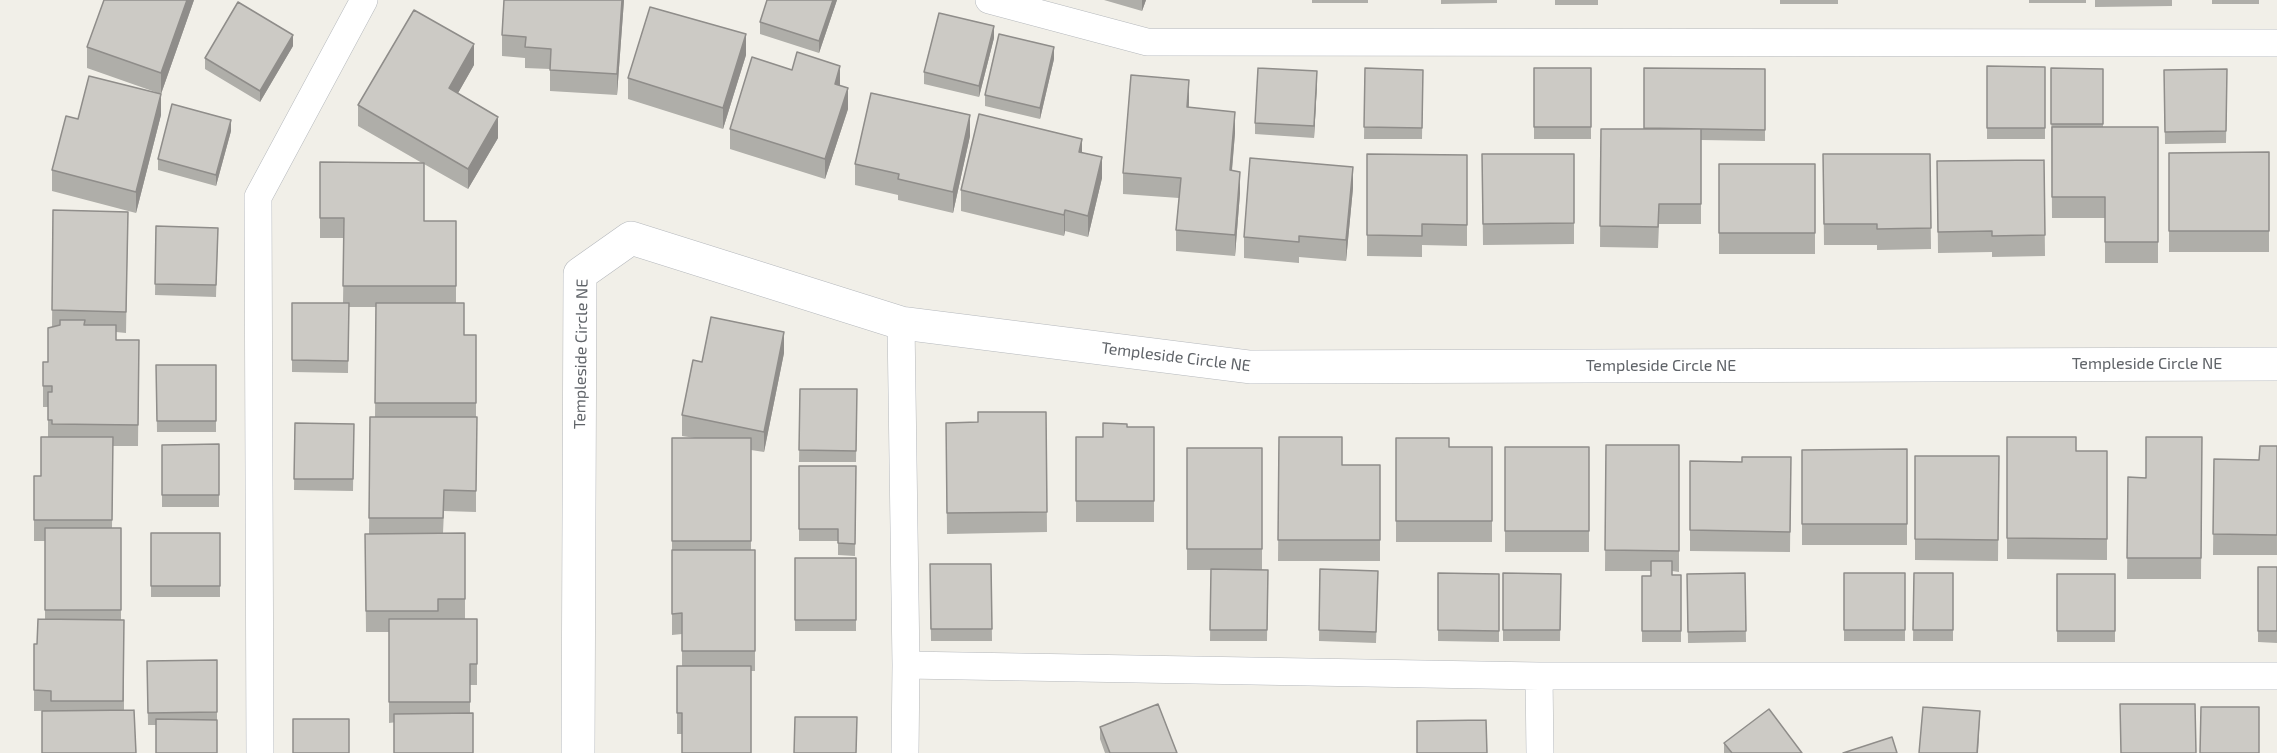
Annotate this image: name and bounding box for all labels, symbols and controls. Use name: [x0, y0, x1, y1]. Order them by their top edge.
street label: Templeside Circle NE: [570, 279, 592, 429]
street label: Templeside Circle NE: [1100, 338, 1252, 376]
street label: Templeside Circle NE: [2072, 354, 2222, 374]
street label: Templeside Circle NE: [1586, 356, 1736, 376]

